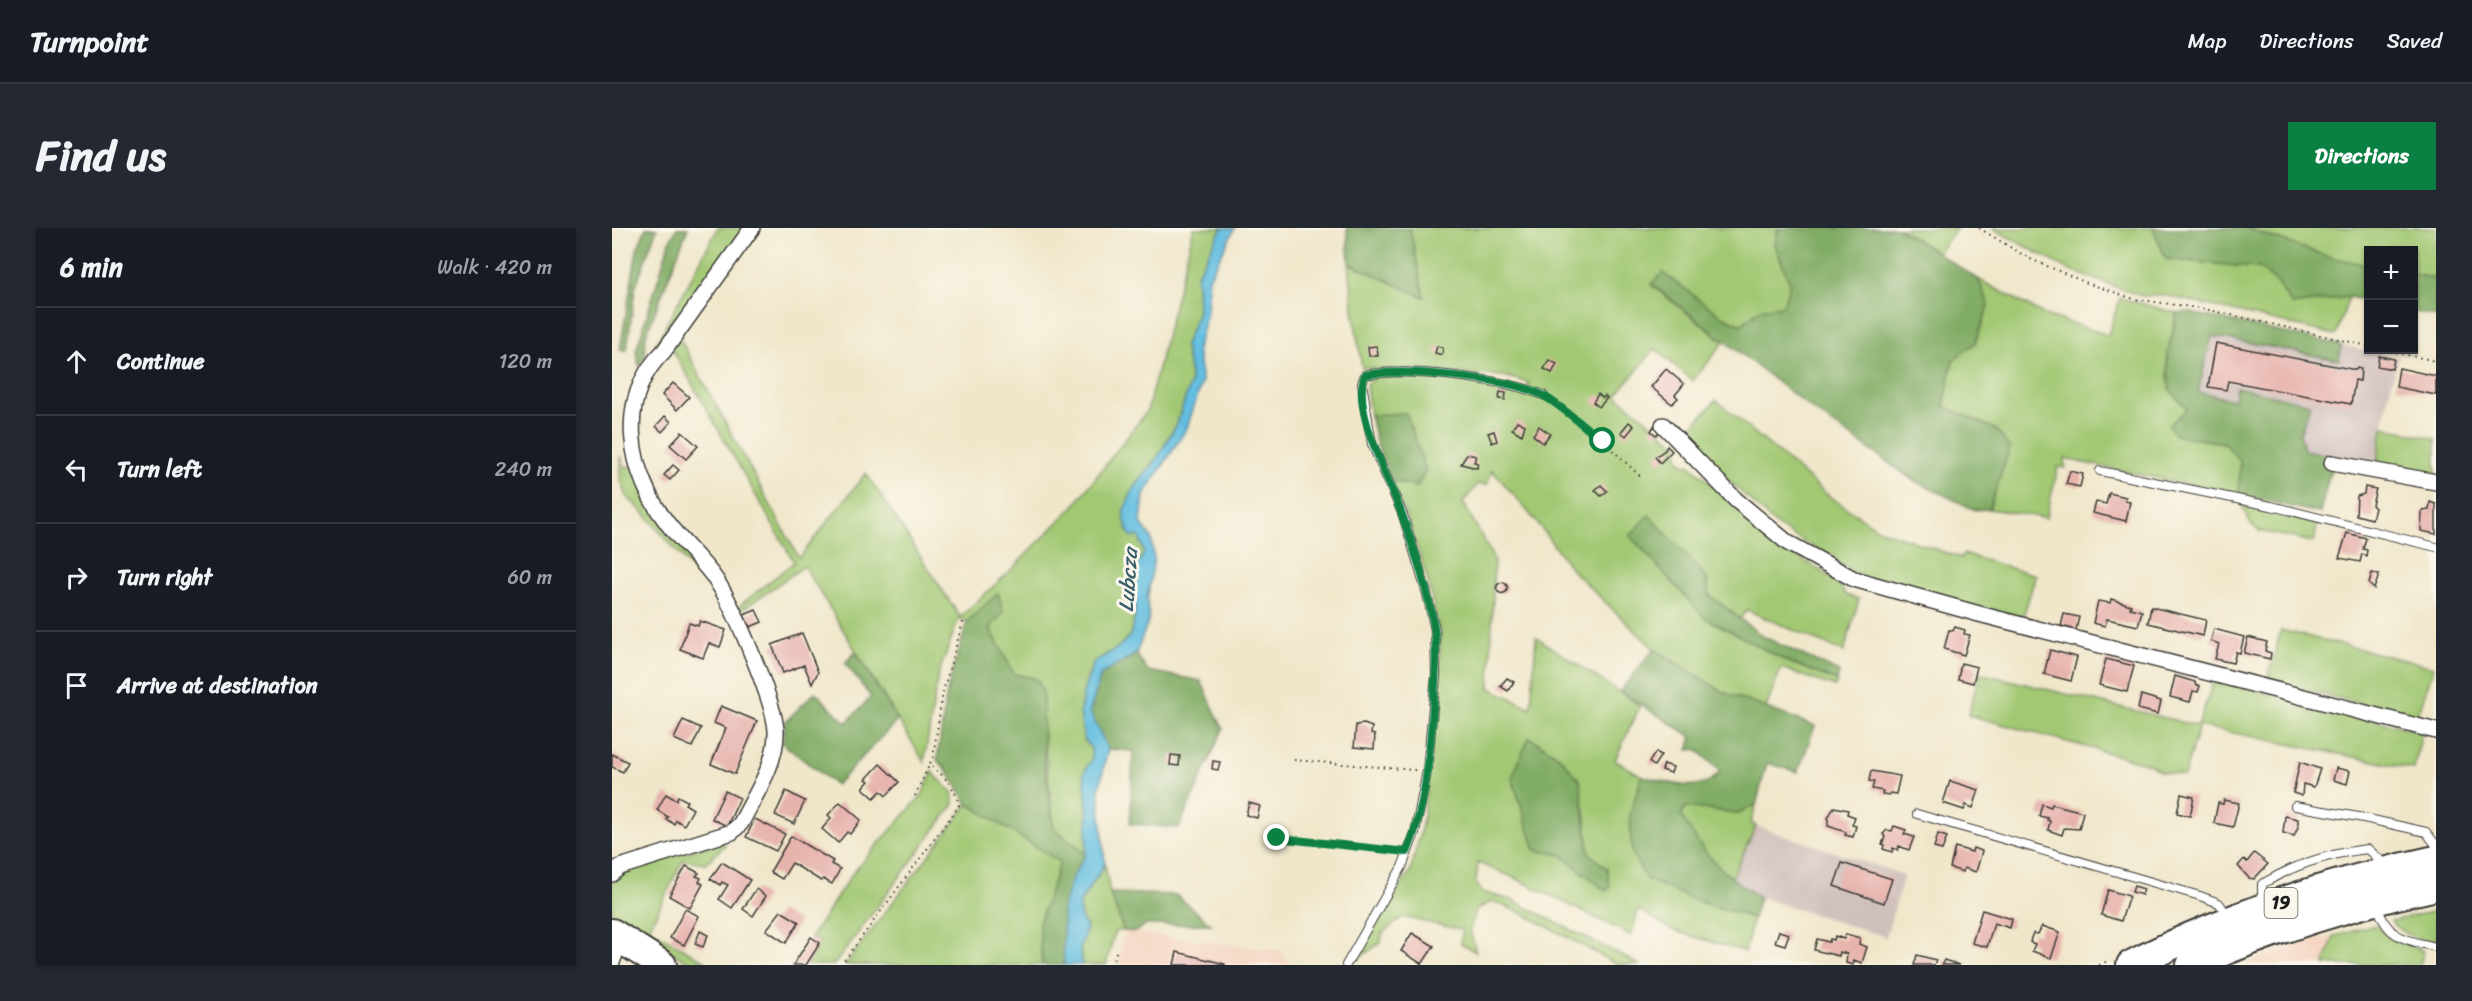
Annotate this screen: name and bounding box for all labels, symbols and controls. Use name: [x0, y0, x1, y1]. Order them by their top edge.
text: Turnpoint: [30, 17, 149, 66]
text: Map: [2188, 22, 2226, 60]
text: Directions: [2259, 22, 2354, 60]
text: Saved: [2387, 22, 2442, 60]
text: Find us: [36, 119, 166, 193]
button: Directions: [2288, 122, 2436, 190]
text: 6 min: [60, 244, 123, 290]
map controls: [2364, 246, 2418, 354]
button: +: [2364, 246, 2418, 300]
text: Walk · 420 m: [437, 250, 552, 285]
button: −: [2364, 300, 2418, 354]
text: Continue: [117, 342, 205, 381]
text: 120 m: [499, 344, 552, 379]
icon: ahead: [60, 345, 93, 378]
route start: [1589, 427, 1615, 453]
text: Turn left: [117, 450, 202, 489]
text: 240 m: [495, 452, 552, 487]
icon: left: [60, 453, 93, 486]
water label: Lubcza: [1107, 545, 1149, 613]
text: Turn right: [117, 558, 212, 597]
text: 60 m: [507, 560, 552, 595]
icon: right: [60, 561, 93, 594]
text: Arrive at destination: [117, 666, 318, 705]
icon: arrive: [60, 669, 93, 702]
route end: [1263, 824, 1289, 850]
road number: 19: [2264, 888, 2298, 918]

